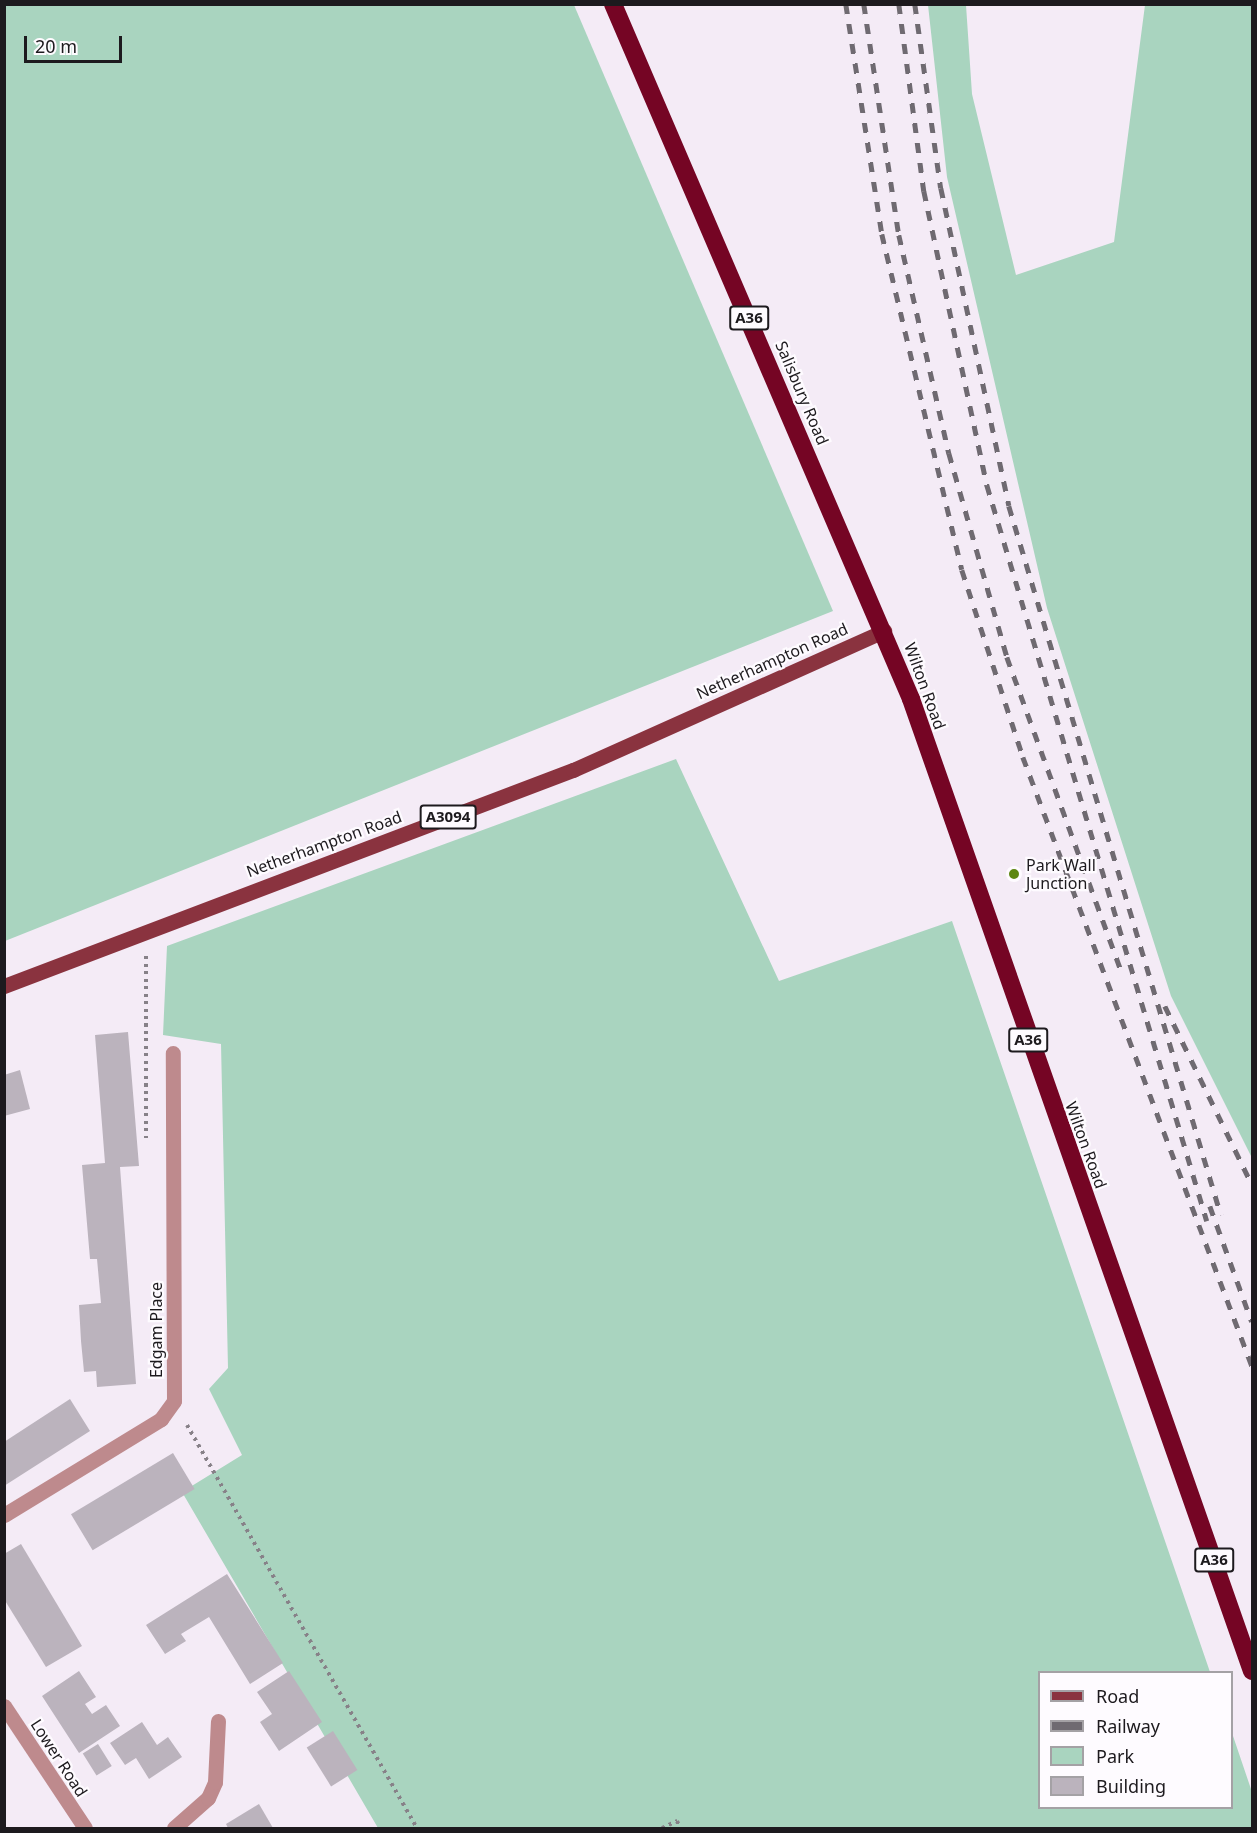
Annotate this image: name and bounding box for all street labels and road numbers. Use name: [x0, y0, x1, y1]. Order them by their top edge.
road number: A36: [728, 306, 770, 330]
street label: Salisbury Road: [772, 338, 832, 448]
street label: Netherhampton Road: [693, 619, 851, 703]
street label: Wilton Road: [900, 640, 950, 732]
road number: A3094: [420, 805, 476, 829]
street label: Netherhampton Road: [244, 807, 404, 881]
road number: A36: [1007, 1028, 1049, 1052]
street label: Wilton Road: [1061, 1099, 1111, 1191]
street label: Edgam Place: [146, 1282, 166, 1378]
road number: A36: [1193, 1548, 1235, 1572]
street label: Lower Road: [27, 1716, 91, 1800]

